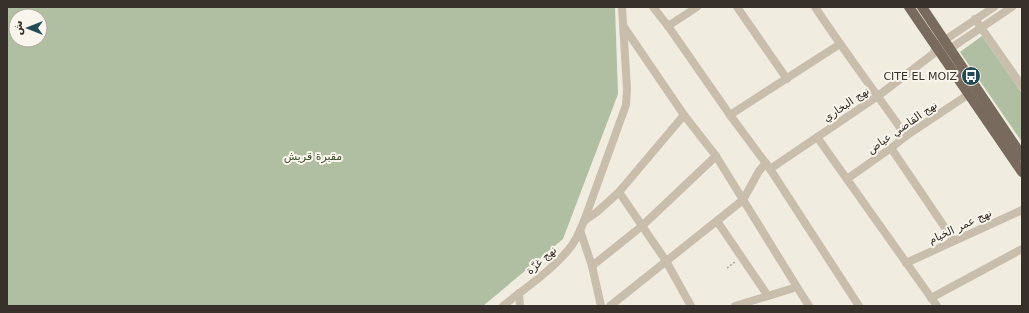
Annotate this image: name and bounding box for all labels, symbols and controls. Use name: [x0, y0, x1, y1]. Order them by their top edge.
north arrow: [8, 8, 48, 48]
text: ش: [12, 20, 25, 36]
bus stop icon: CITE EL MOIZ: [960, 65, 982, 87]
place label: CITE EL MOIZ: [883, 70, 957, 83]
street label: نهج البخاري: [821, 84, 872, 125]
street label: نهج القاضي عياض: [865, 98, 940, 156]
park label: مقبرة قريش: [284, 150, 342, 163]
street label: نهج عمر الخيام: [927, 206, 994, 247]
street label: نهج غزّة: [523, 244, 559, 277]

